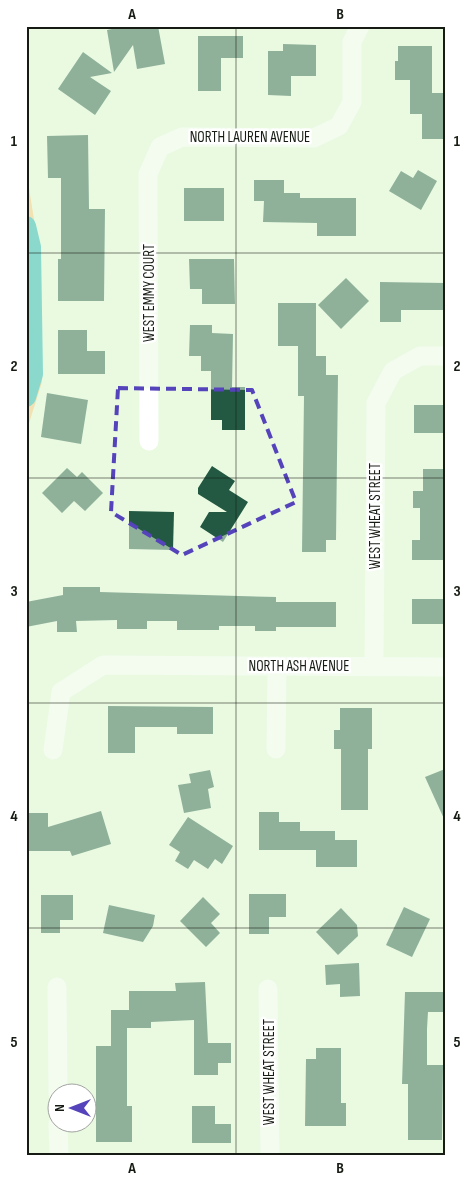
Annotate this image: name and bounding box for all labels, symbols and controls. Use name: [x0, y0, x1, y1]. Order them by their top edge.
text: A: [127, 5, 136, 24]
text: B: [336, 5, 344, 24]
street label: NORTH LAUREN AVENUE: [190, 128, 310, 147]
text: 1: [11, 132, 18, 151]
text: 1: [454, 132, 461, 151]
street label: WEST EMMY COURT: [140, 244, 159, 342]
text: 2: [10, 357, 18, 376]
text: 2: [453, 357, 461, 376]
street label: WEST WHEAT STREET: [366, 463, 385, 569]
text: 3: [10, 582, 18, 601]
text: 3: [453, 582, 461, 601]
street label: NORTH ASH AVENUE: [249, 657, 349, 676]
text: 4: [10, 807, 18, 826]
text: 4: [453, 807, 461, 826]
street label: WEST WHEAT STREET: [260, 1019, 279, 1125]
text: 5: [10, 1033, 18, 1052]
text: 5: [453, 1033, 461, 1052]
north arrow: [48, 1084, 98, 1134]
text: N: [51, 1104, 68, 1112]
text: A: [127, 1159, 136, 1178]
text: B: [336, 1159, 344, 1178]

